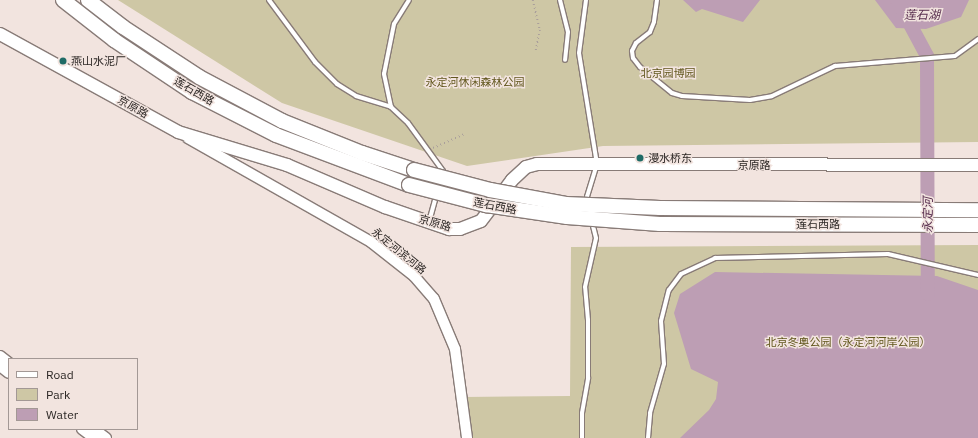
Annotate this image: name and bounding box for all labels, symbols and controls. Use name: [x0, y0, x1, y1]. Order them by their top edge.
water label: 莲石湖: [904, 8, 940, 22]
place label: 燕山水泥厂: [71, 54, 126, 68]
marker: 燕山水泥厂: [58, 56, 68, 66]
park label: 北京园博园: [641, 66, 695, 80]
street label: 莲石西路: [172, 74, 216, 108]
park label: 永定河休闲森林公园: [426, 75, 524, 89]
street label: 京原路: [115, 93, 151, 121]
place label: 漫水桥东: [648, 151, 692, 165]
marker: 漫水桥东: [635, 153, 645, 163]
street label: 京原路: [738, 158, 770, 172]
street label: 莲石西路: [472, 195, 518, 217]
water label: 永定河: [921, 197, 935, 233]
street label: 京原路: [417, 212, 453, 234]
street label: 莲石西路: [796, 217, 840, 231]
street label: 永定河滨河路: [369, 225, 429, 277]
park label: 北京冬奥公园（永定河河岸公园）: [766, 335, 930, 349]
legend: [8, 358, 138, 430]
text: Road: [46, 367, 74, 382]
text: Park: [46, 387, 70, 402]
text: Water: [46, 407, 78, 422]

